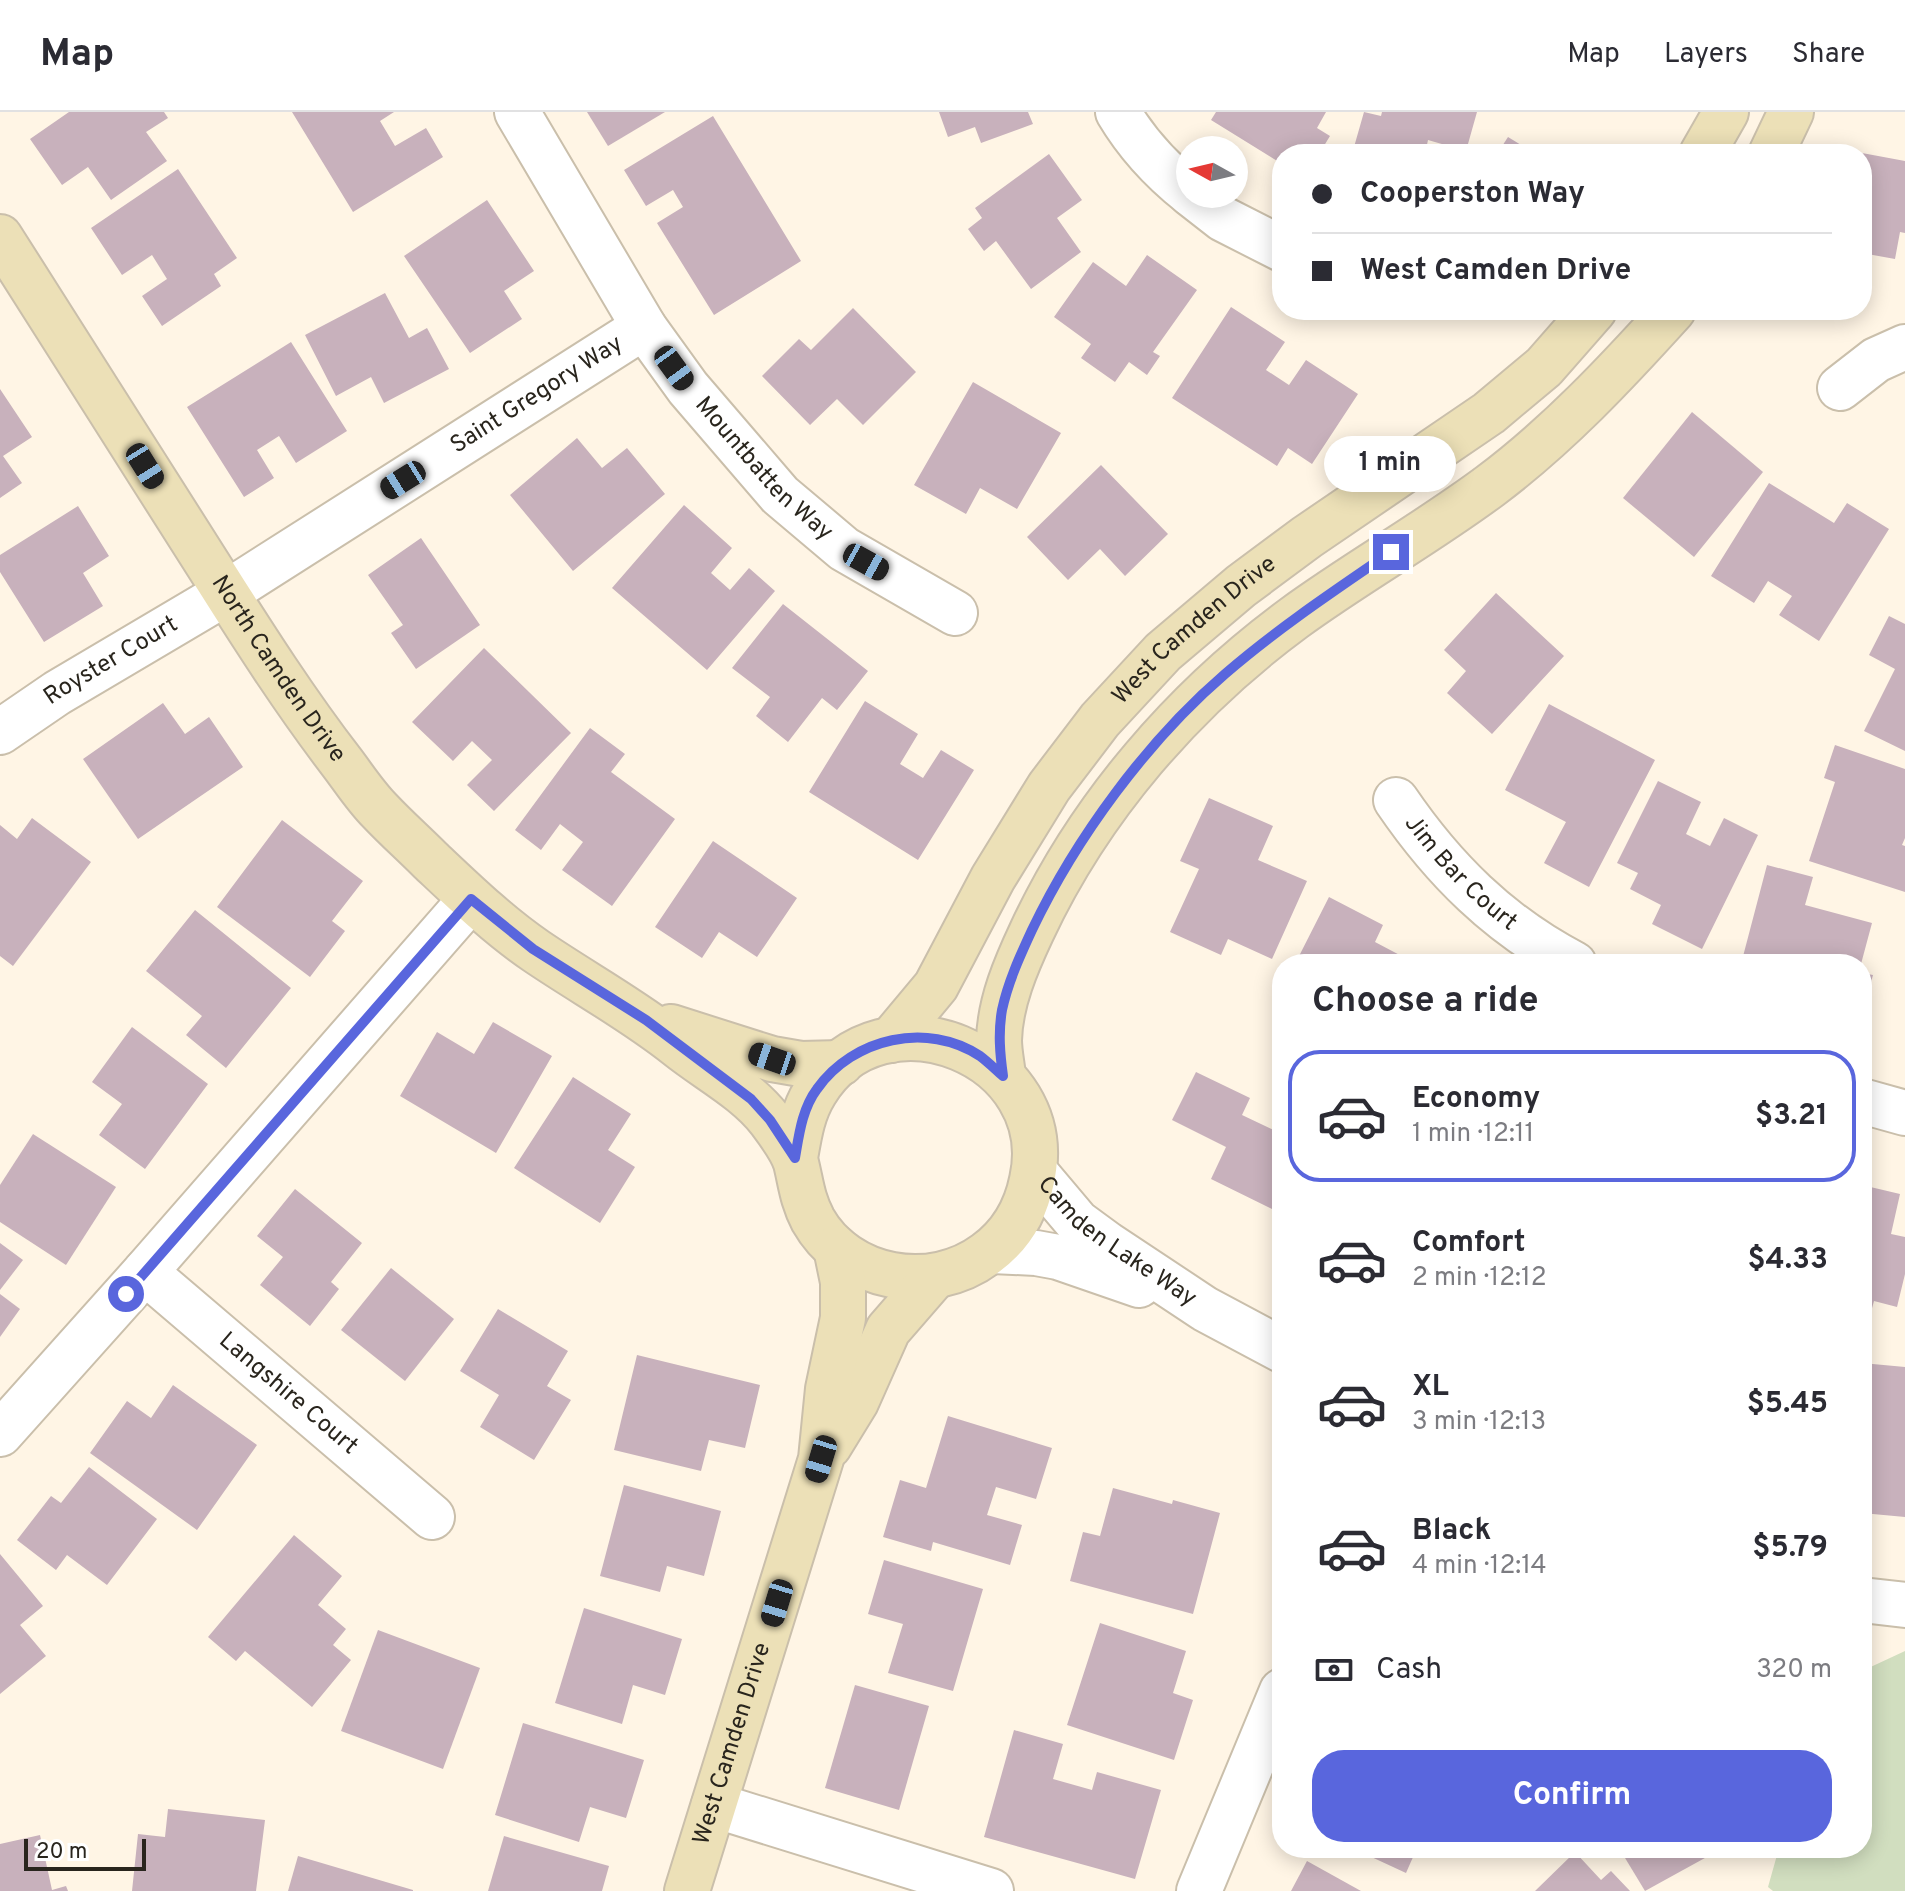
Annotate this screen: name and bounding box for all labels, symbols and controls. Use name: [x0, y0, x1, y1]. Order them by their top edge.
text: Map: [40, 31, 114, 80]
text: Map: [1567, 37, 1620, 73]
text: Layers: [1664, 37, 1748, 73]
text: Share: [1792, 37, 1865, 73]
north arrow: [1176, 136, 1248, 208]
map controls: [1176, 136, 1248, 208]
text: Cooperston Way: [1360, 176, 1585, 213]
text: West Camden Drive: [1360, 253, 1631, 290]
street label: Saint Gregory Way: [445, 329, 629, 461]
car: [650, 342, 698, 394]
street label: Mountbatten Way: [688, 391, 839, 548]
callout: 1 min: [1325, 436, 1457, 492]
car: [122, 439, 168, 493]
text: 1 min: [1359, 447, 1421, 480]
car: [376, 457, 430, 503]
route end: [1373, 534, 1409, 570]
car: [839, 540, 893, 584]
street label: West Camden Drive: [1106, 550, 1283, 711]
street label: North Camden Drive: [204, 570, 352, 769]
street label: Royster Court: [38, 610, 184, 712]
street label: Jim Bar Court: [1397, 810, 1523, 938]
text: Choose a ride: [1312, 979, 1538, 1025]
car: [745, 1040, 799, 1078]
icon: car: [1316, 1080, 1388, 1152]
text: Economy: [1412, 1081, 1540, 1118]
text: $3.21: [1755, 1098, 1828, 1135]
text: 1 min · 12:11: [1412, 1118, 1534, 1151]
street label: Camden Lake Way: [1030, 1171, 1202, 1314]
icon: car: [1316, 1224, 1388, 1296]
text: Comfort: [1412, 1225, 1525, 1262]
text: $4.33: [1747, 1242, 1828, 1279]
text: 2 min · 12:12: [1412, 1262, 1547, 1295]
route start: [108, 1276, 144, 1312]
street label: Langshire Court: [212, 1326, 364, 1462]
icon: car: [1316, 1368, 1388, 1440]
text: XL: [1412, 1369, 1449, 1406]
text: $5.45: [1747, 1386, 1828, 1423]
text: 3 min · 12:13: [1412, 1406, 1546, 1439]
car: [803, 1433, 839, 1485]
icon: car: [1316, 1512, 1388, 1584]
text: Black: [1412, 1513, 1491, 1550]
text: $5.79: [1752, 1530, 1828, 1567]
text: 4 min · 12:14: [1412, 1550, 1547, 1583]
car: [759, 1577, 795, 1629]
street label: West Camden Drive: [687, 1639, 778, 1849]
icon: cash: [1312, 1648, 1356, 1692]
text: Cash: [1376, 1652, 1442, 1689]
text: 320 m: [1756, 1654, 1832, 1687]
button: Confirm: [1312, 1750, 1832, 1842]
scale bar: [24, 1835, 146, 1871]
text: 20 m: [36, 1839, 87, 1866]

